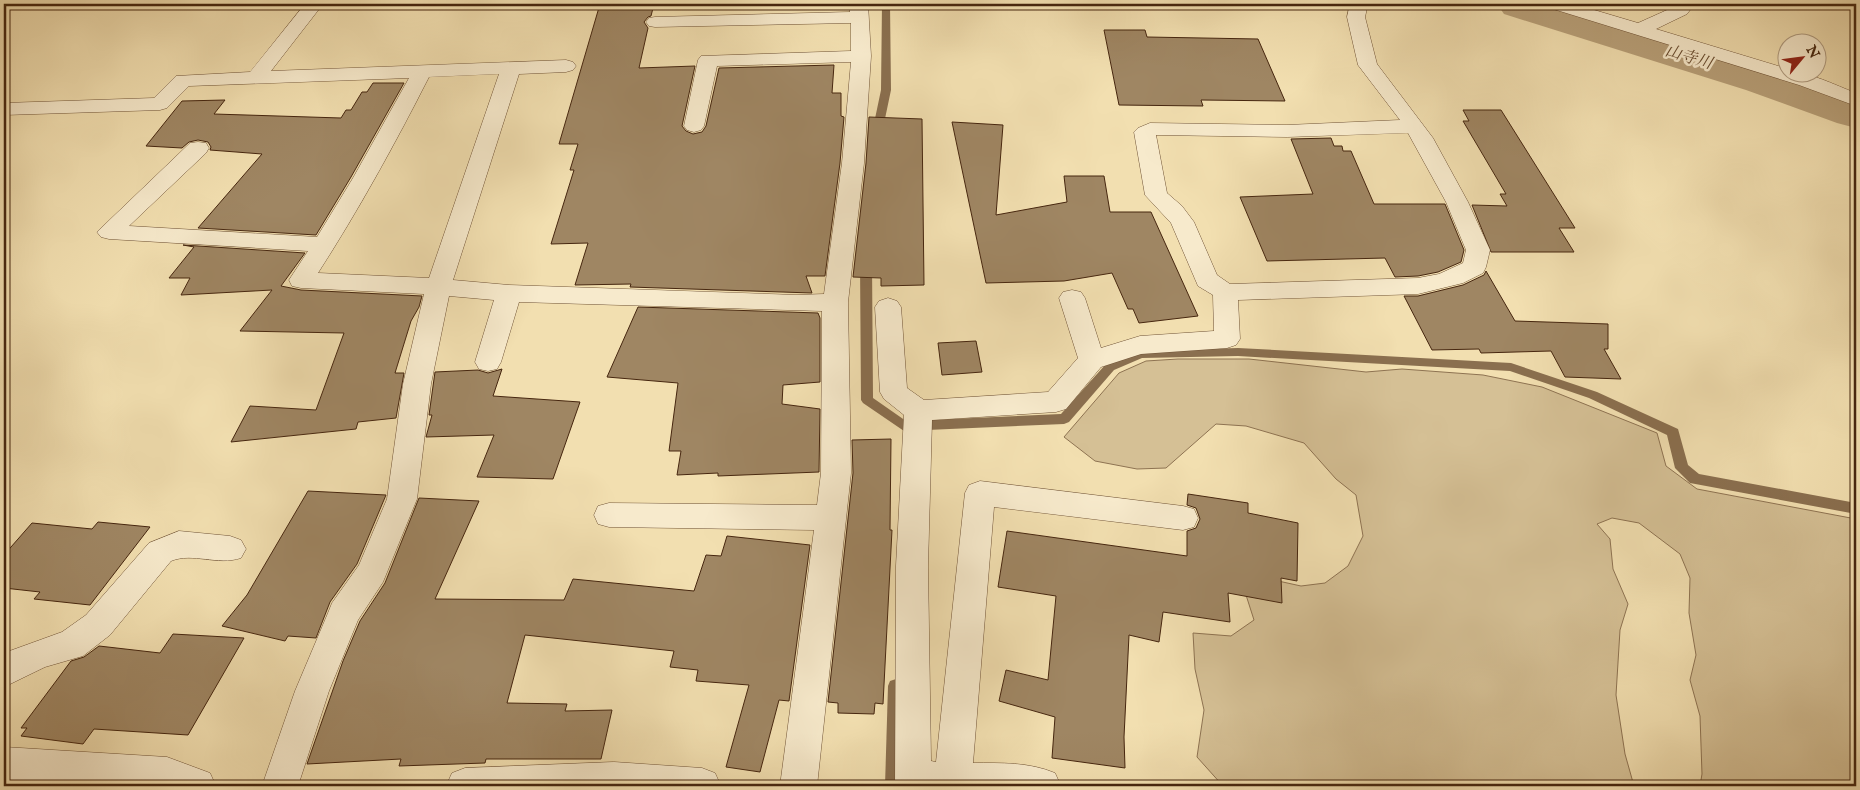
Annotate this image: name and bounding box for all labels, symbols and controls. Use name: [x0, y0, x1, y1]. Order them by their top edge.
north arrow: [1778, 32, 1828, 82]
water label: 山寺川: [1663, 41, 1716, 75]
text: N: [1801, 42, 1823, 62]

